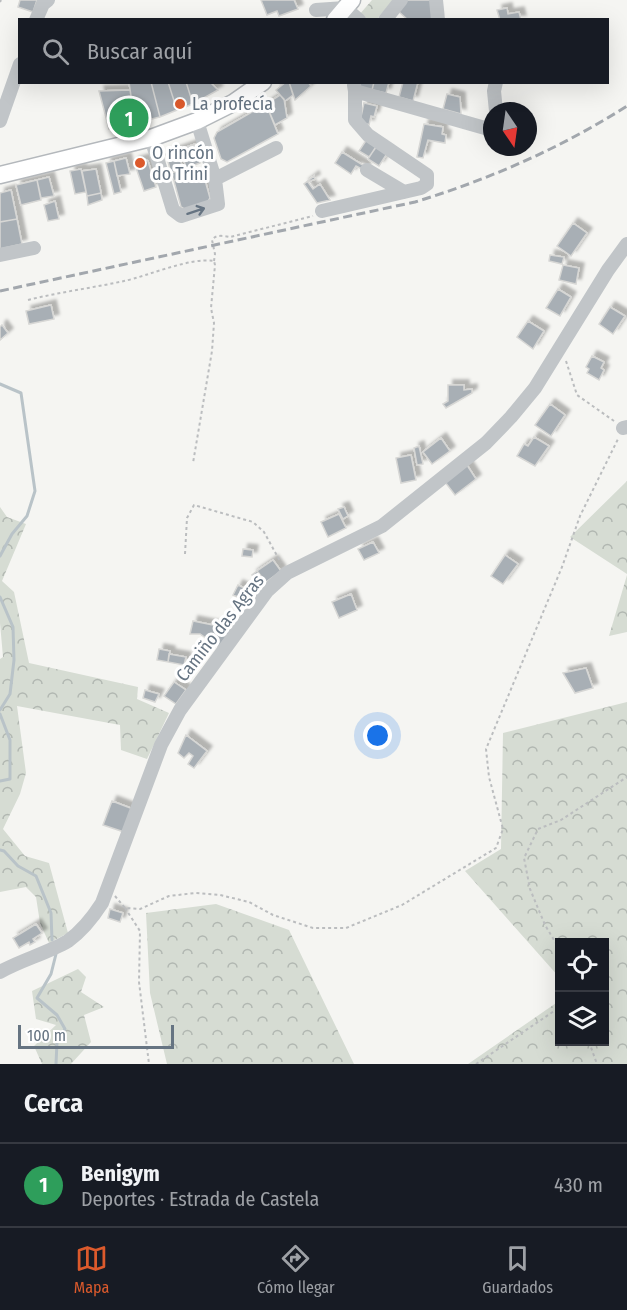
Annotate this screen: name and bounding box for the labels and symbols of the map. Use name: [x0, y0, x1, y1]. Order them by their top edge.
place label: La profecía: [192, 93, 273, 115]
pin: 1: [110, 96, 148, 140]
marker: La profecía: [173, 97, 187, 111]
north arrow: [483, 102, 537, 156]
place label: O rincón do Trini: [152, 142, 214, 185]
marker: O rincón do Trini: [133, 156, 147, 170]
one-way arrow: [186, 205, 205, 216]
street label: Camiño das Agras: [171, 570, 269, 686]
your location: [363, 721, 392, 750]
scale bar: [18, 1022, 174, 1050]

